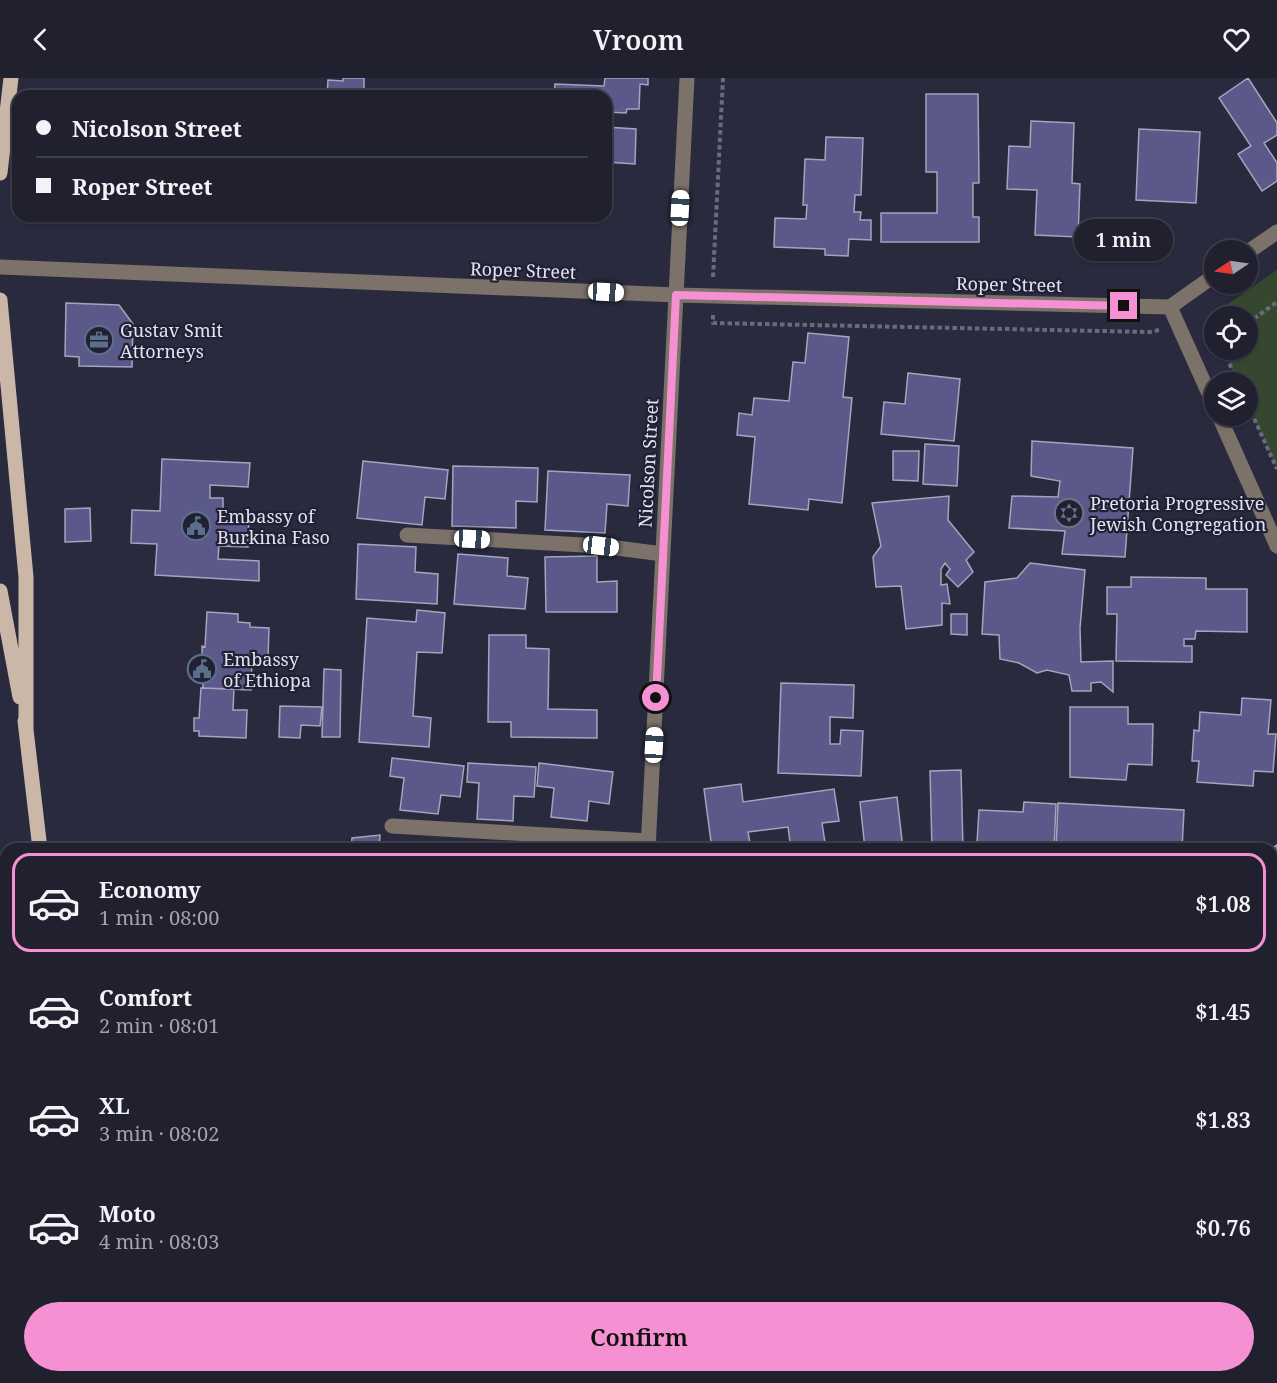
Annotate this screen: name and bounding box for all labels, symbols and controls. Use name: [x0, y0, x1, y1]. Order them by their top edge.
text: Vroom: [593, 21, 684, 58]
icon: back: [24, 23, 57, 56]
icon: heart: [1220, 23, 1253, 56]
text: Nicolson Street: [72, 113, 242, 143]
text: Roper Street: [72, 171, 212, 201]
car: [670, 190, 690, 226]
callout: 1 min: [1074, 219, 1174, 261]
text: 1 min: [1096, 226, 1151, 253]
north arrow: [1204, 240, 1258, 294]
map controls: [1204, 240, 1258, 426]
street label: Roper Street: [469, 256, 577, 284]
street label: Roper Street: [956, 271, 1062, 297]
car: [588, 282, 624, 302]
route end: [1110, 292, 1137, 319]
button: locate: [1204, 306, 1258, 360]
place label: Gustav Smit Attorneys: [120, 318, 223, 363]
office icon: Gustav Smit Attorneys: [83, 324, 115, 356]
button: layers: [1204, 372, 1258, 426]
street label: Nicolson Street: [633, 398, 663, 528]
place label: Pretoria Progressive Jewish Congregation: [1089, 491, 1267, 536]
synagogue icon: Pretoria Progressive Jewish Congregation: [1053, 497, 1085, 529]
place label: Embassy of Burkina Faso: [217, 504, 330, 549]
public building icon: Embassy of Burkina Faso: [180, 510, 212, 542]
car: [454, 529, 490, 549]
car: [582, 535, 620, 557]
place label: Embassy of Ethiopa: [223, 647, 311, 692]
public building icon: Embassy of Ethiopa: [186, 653, 218, 685]
route start: [642, 684, 669, 711]
car: [644, 727, 664, 763]
text: Economy: [99, 874, 201, 904]
icon: car: [27, 876, 81, 930]
text: $1.08: [1195, 888, 1251, 918]
text: 1 min · 08:00: [99, 904, 219, 931]
text: Comfort: [99, 982, 192, 1012]
icon: car: [27, 984, 81, 1038]
text: $1.45: [1195, 996, 1251, 1026]
text: 2 min · 08:01: [99, 1012, 219, 1039]
text: XL: [99, 1090, 130, 1120]
icon: car: [27, 1092, 81, 1146]
text: $1.83: [1195, 1104, 1251, 1134]
text: 3 min · 08:02: [99, 1120, 219, 1147]
text: Moto: [99, 1198, 156, 1228]
icon: car: [27, 1200, 81, 1254]
text: $0.76: [1195, 1212, 1251, 1242]
text: 4 min · 08:03: [99, 1228, 219, 1255]
button: Confirm: [24, 1302, 1254, 1371]

